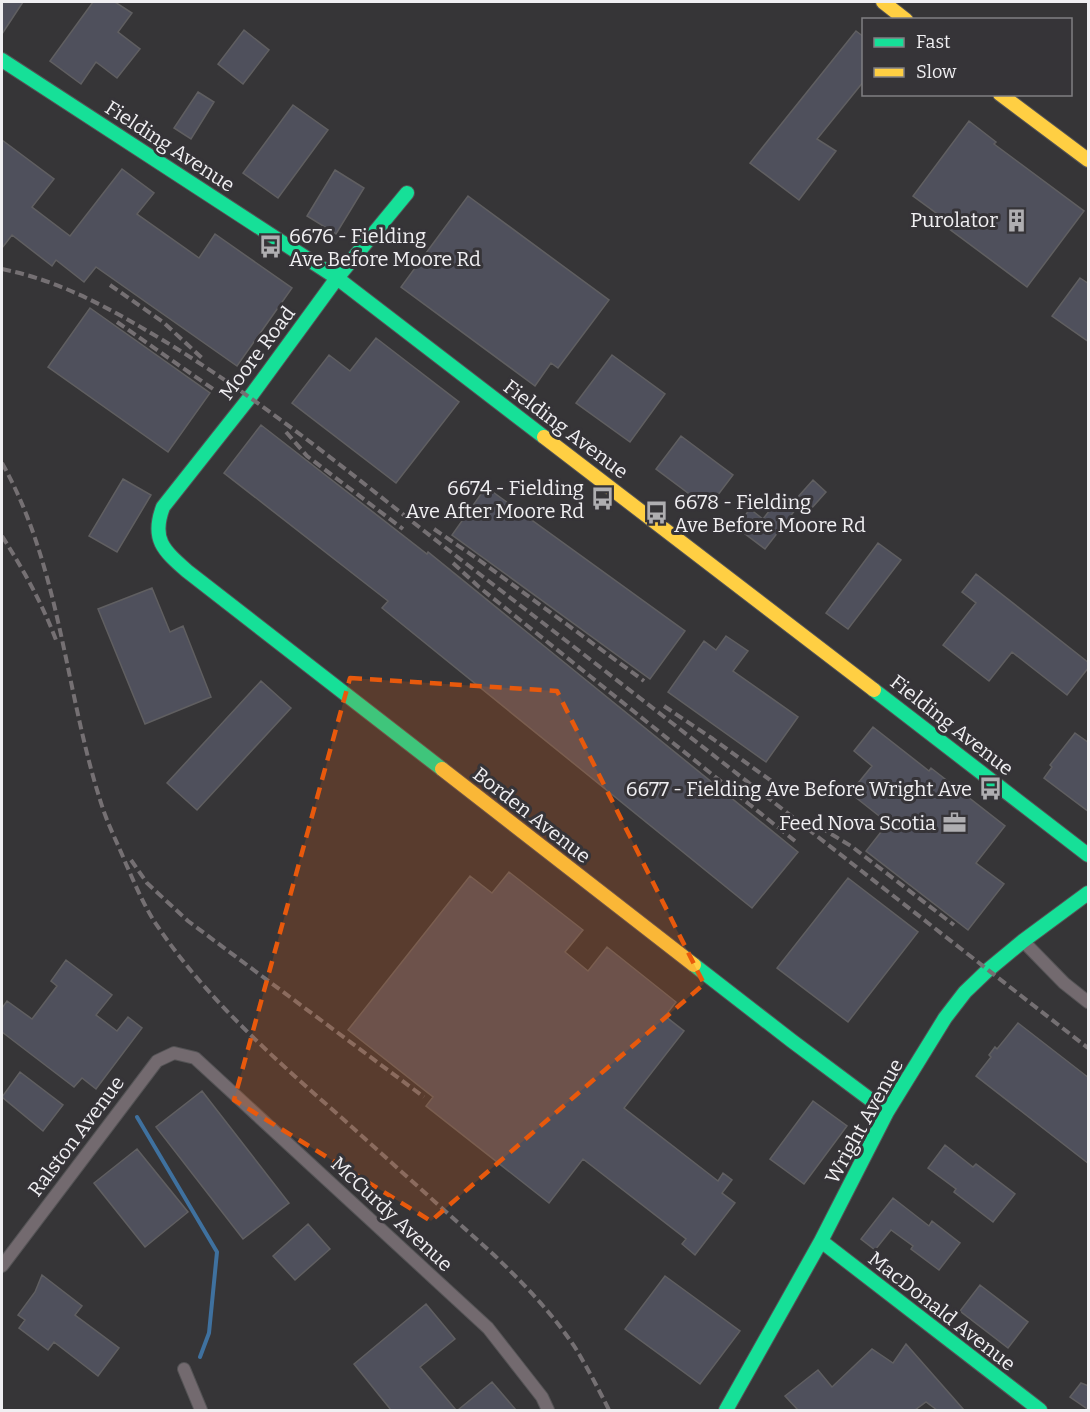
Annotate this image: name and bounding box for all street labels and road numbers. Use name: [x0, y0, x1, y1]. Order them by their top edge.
street label: Fielding Avenue: [101, 95, 239, 197]
street label: Moore Road: [214, 301, 300, 404]
street label: Fielding Avenue: [499, 374, 633, 484]
street label: Fielding Avenue: [886, 670, 1018, 780]
street label: Borden Avenue: [469, 762, 595, 868]
street label: Wright Avenue: [820, 1054, 908, 1188]
street label: Ralston Avenue: [23, 1071, 129, 1201]
street label: McCurdy Avenue: [326, 1152, 458, 1276]
street label: MacDonald Avenue: [864, 1246, 1020, 1376]

